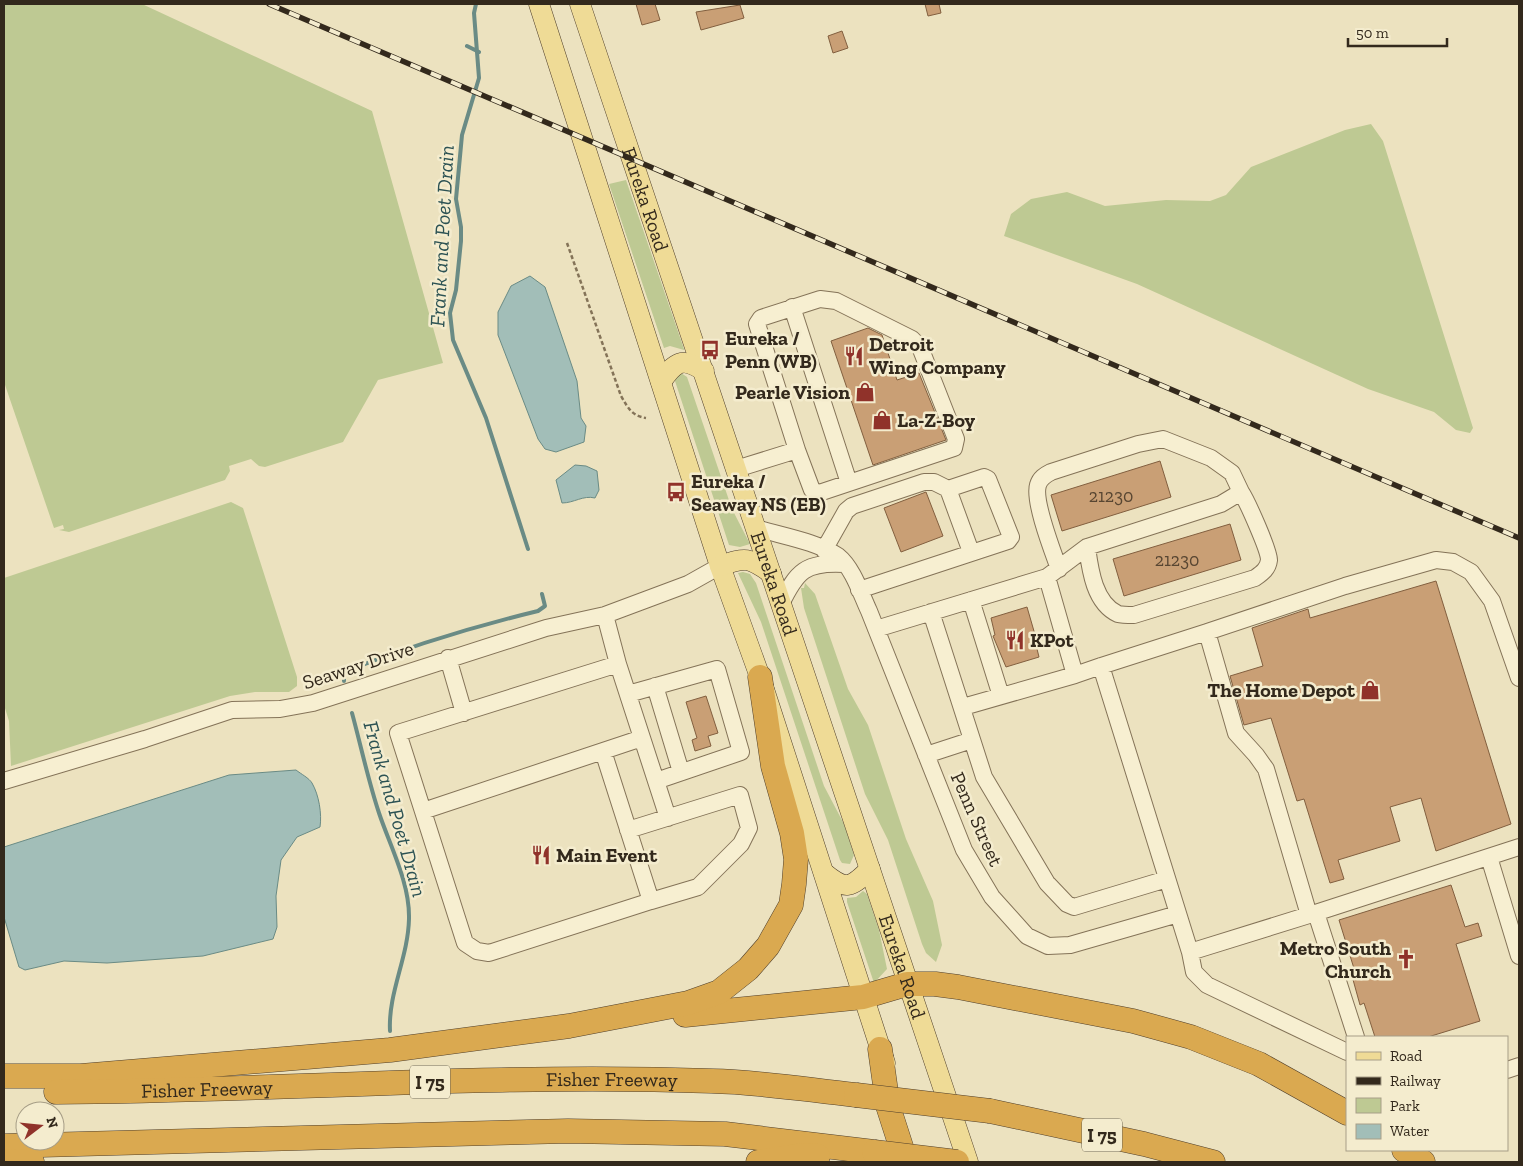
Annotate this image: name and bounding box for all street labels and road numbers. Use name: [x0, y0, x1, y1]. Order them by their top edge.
street label: Eureka Road: [617, 144, 674, 255]
street label: Eureka Road: [746, 528, 803, 639]
street label: Seaway Drive: [299, 636, 417, 694]
street label: Penn Street: [946, 768, 1009, 870]
street label: Eureka Road: [874, 911, 931, 1022]
road number: I 75: [410, 1066, 450, 1098]
street label: Fisher Freeway: [546, 1067, 679, 1092]
street label: Fisher Freeway: [141, 1075, 274, 1103]
road number: I 75: [1082, 1118, 1122, 1152]

